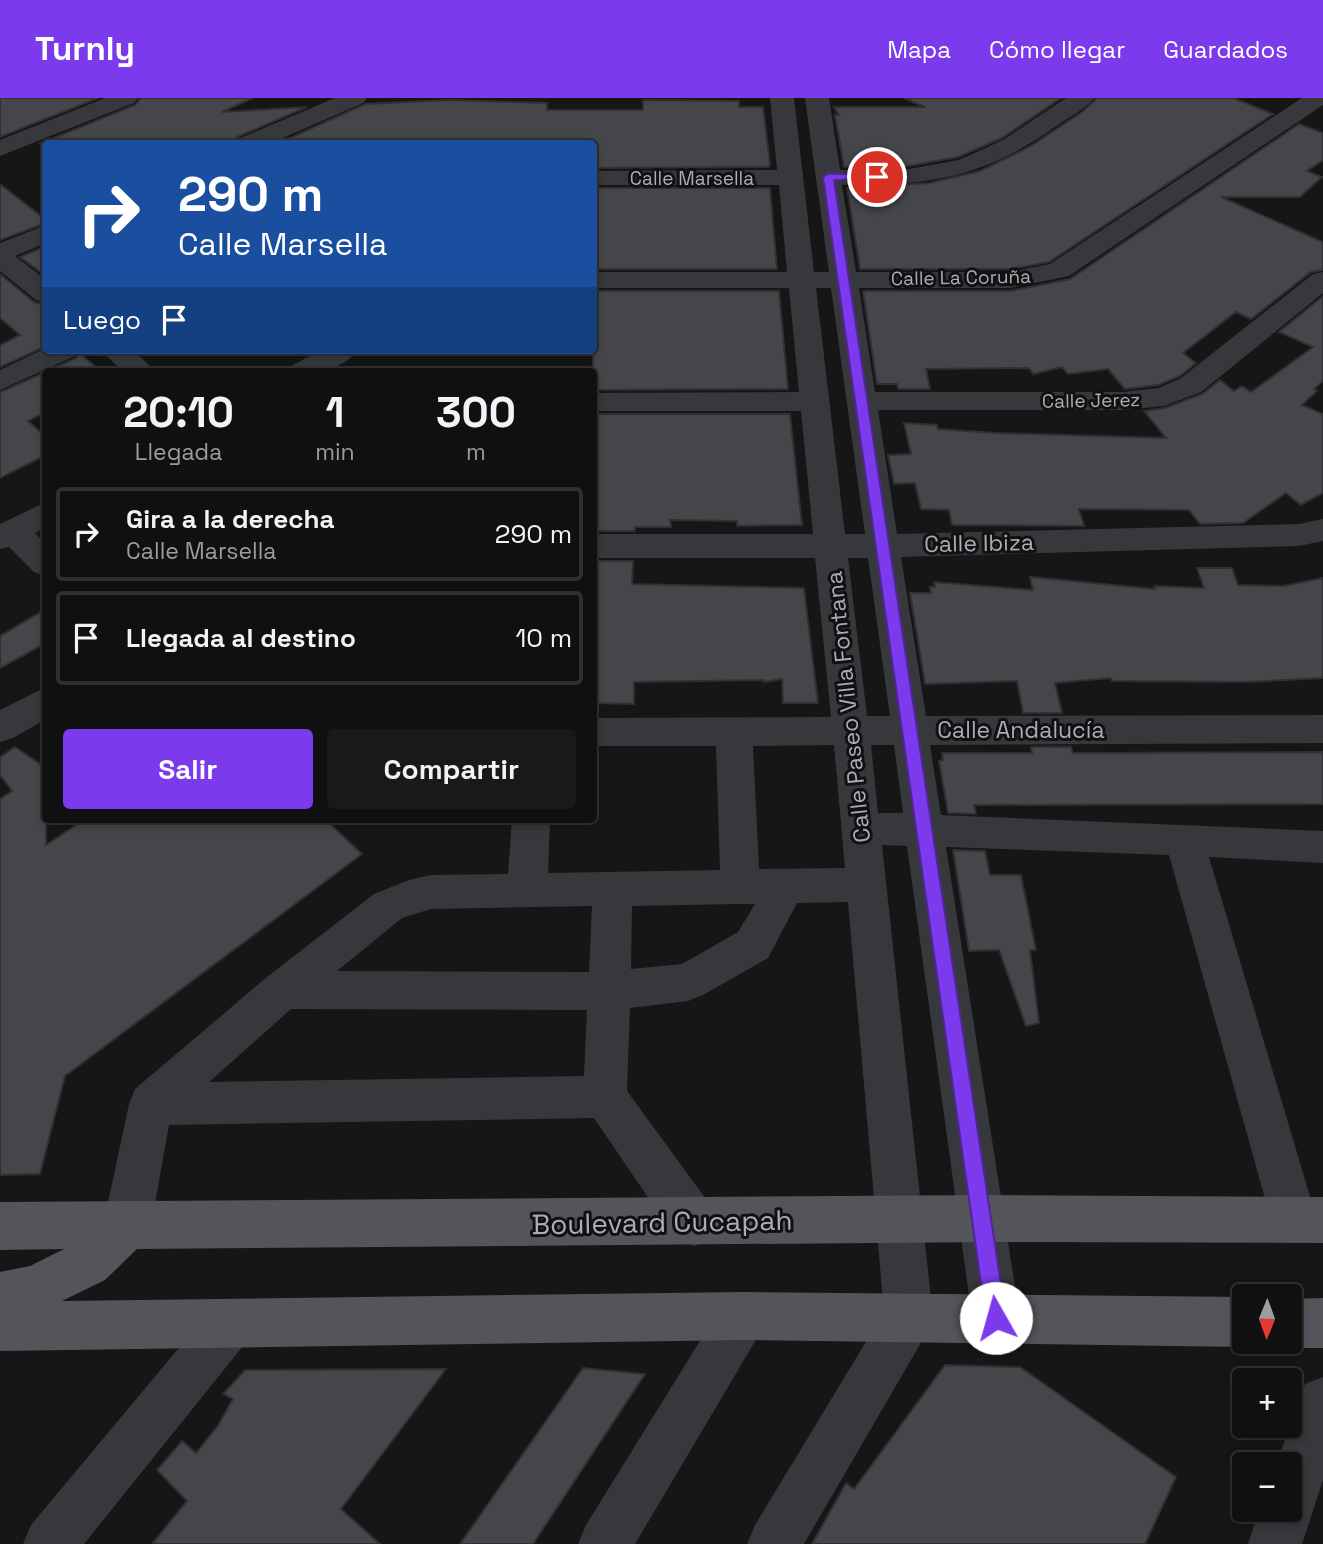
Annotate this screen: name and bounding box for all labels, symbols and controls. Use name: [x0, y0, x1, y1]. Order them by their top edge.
text: Turnly: [35, 28, 135, 70]
text: Mapa: [887, 34, 951, 65]
text: Cómo llegar: [989, 34, 1125, 65]
text: Guardados: [1163, 34, 1288, 65]
pin: [847, 147, 907, 207]
icon: arrive: [858, 158, 896, 196]
text: 290 m: [178, 163, 323, 225]
street label: Calle Marsella: [630, 166, 754, 191]
icon: right: [63, 168, 154, 259]
text: Calle Marsella: [178, 224, 388, 264]
street label: Calle La Coruña: [891, 264, 1031, 291]
icon: arrive: [155, 301, 193, 339]
text: Luego: [63, 303, 141, 337]
text: 20:10: [123, 386, 234, 439]
text: 1: [325, 386, 344, 439]
text: 300: [436, 386, 516, 439]
street label: Calle Jerez: [1042, 387, 1140, 414]
text: Llegada: [135, 437, 222, 467]
text: min: [315, 437, 355, 467]
text: m: [466, 437, 486, 467]
text: Gira a la derecha: [126, 502, 335, 536]
icon: right: [67, 515, 105, 553]
text: 290 m: [495, 517, 572, 551]
street label: Calle Ibiza: [924, 527, 1034, 559]
text: Calle Marsella: [126, 536, 277, 566]
street label: Calle Paseo Villa Fontana: [819, 570, 877, 844]
icon: arrive: [67, 619, 105, 657]
text: Llegada al destino: [126, 621, 356, 655]
text: 10 m: [515, 621, 572, 655]
street label: Calle Andalucía: [937, 715, 1105, 745]
button: Salir: [63, 729, 313, 809]
button: Compartir: [327, 729, 576, 809]
street label: Boulevard Cucapah: [531, 1202, 793, 1242]
position arrow: [959, 1281, 1033, 1355]
north arrow: [1232, 1284, 1302, 1354]
map controls: [1232, 1284, 1302, 1522]
button: +: [1232, 1368, 1302, 1438]
button: −: [1232, 1452, 1302, 1522]

